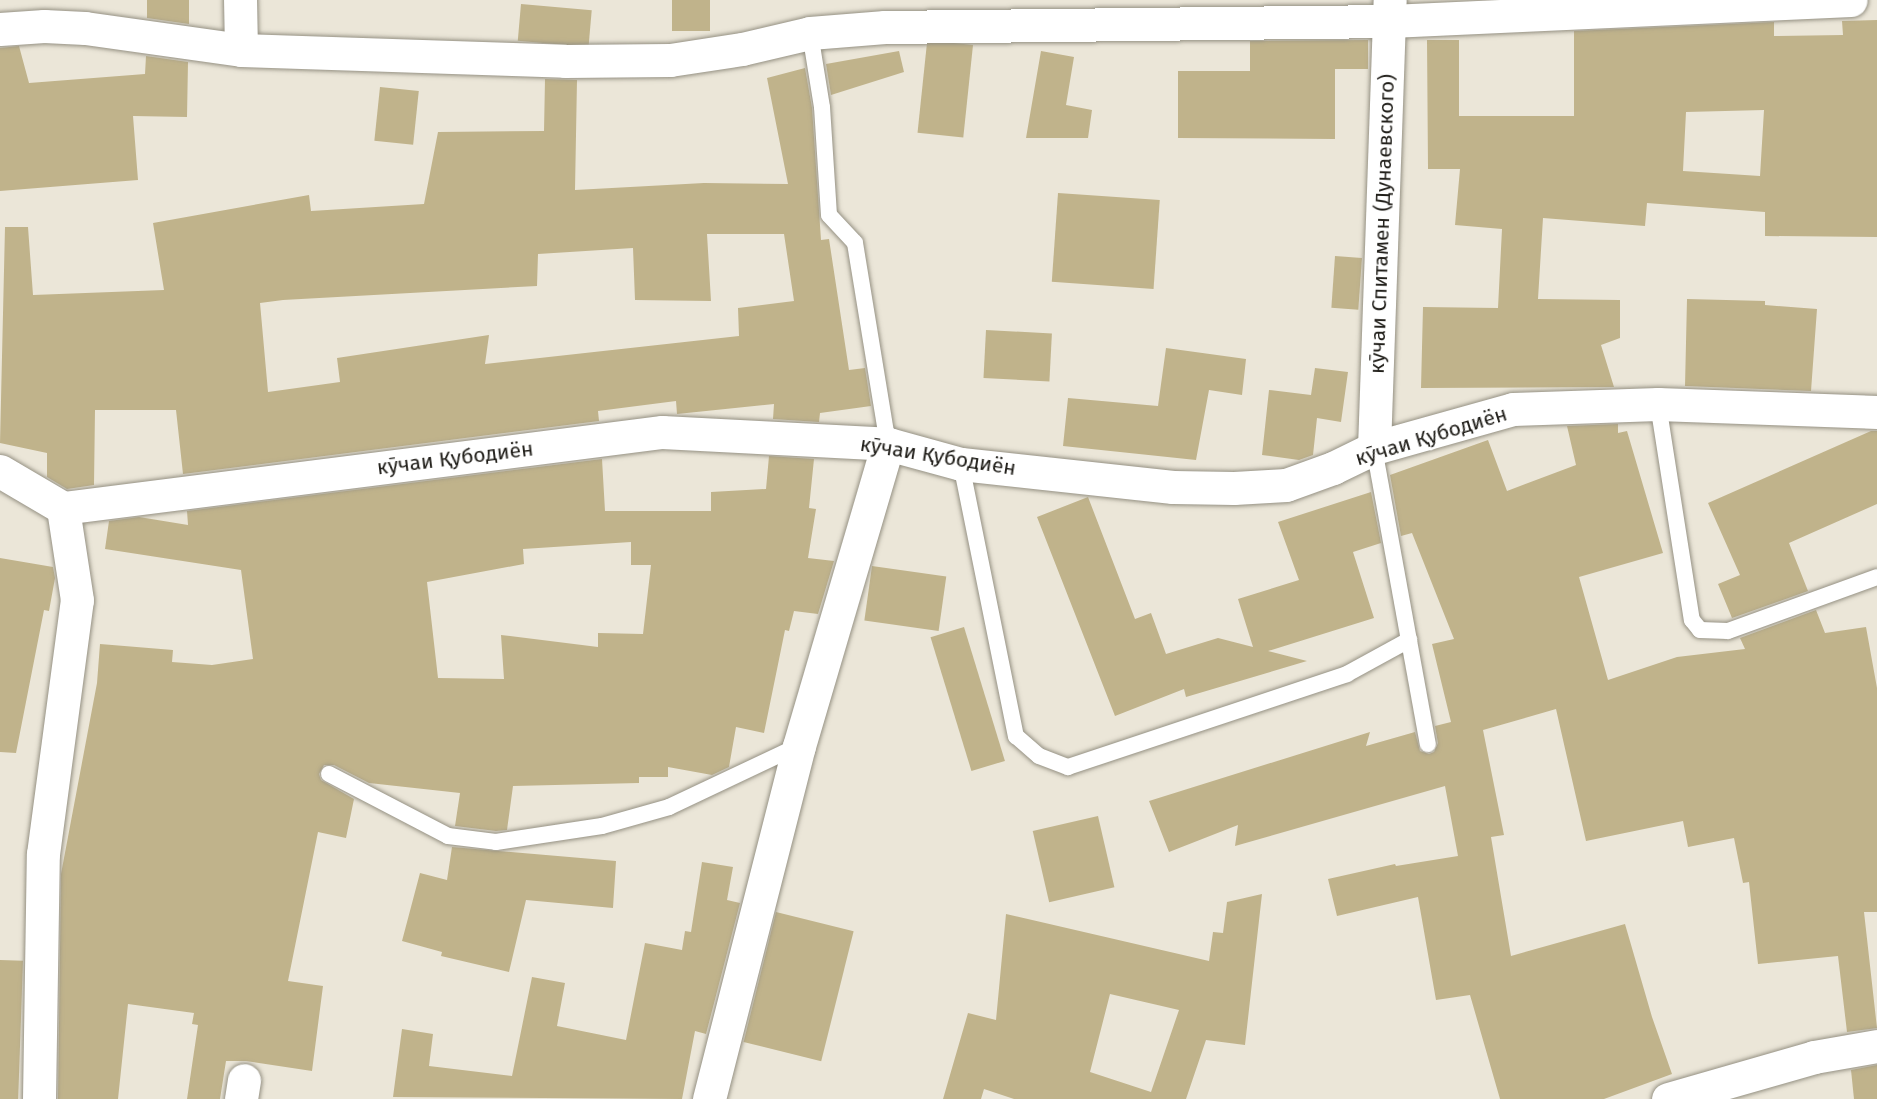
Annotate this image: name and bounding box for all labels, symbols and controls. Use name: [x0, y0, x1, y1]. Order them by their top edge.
street label: кӯчаи Спитамен (Дунаевского): [1364, 74, 1400, 374]
street label: кӯчаи Қубодиён: [1352, 401, 1510, 471]
street label: кӯчаи Қубодиён: [858, 431, 1018, 481]
street label: кӯчаи Қубодиён: [375, 436, 535, 480]

